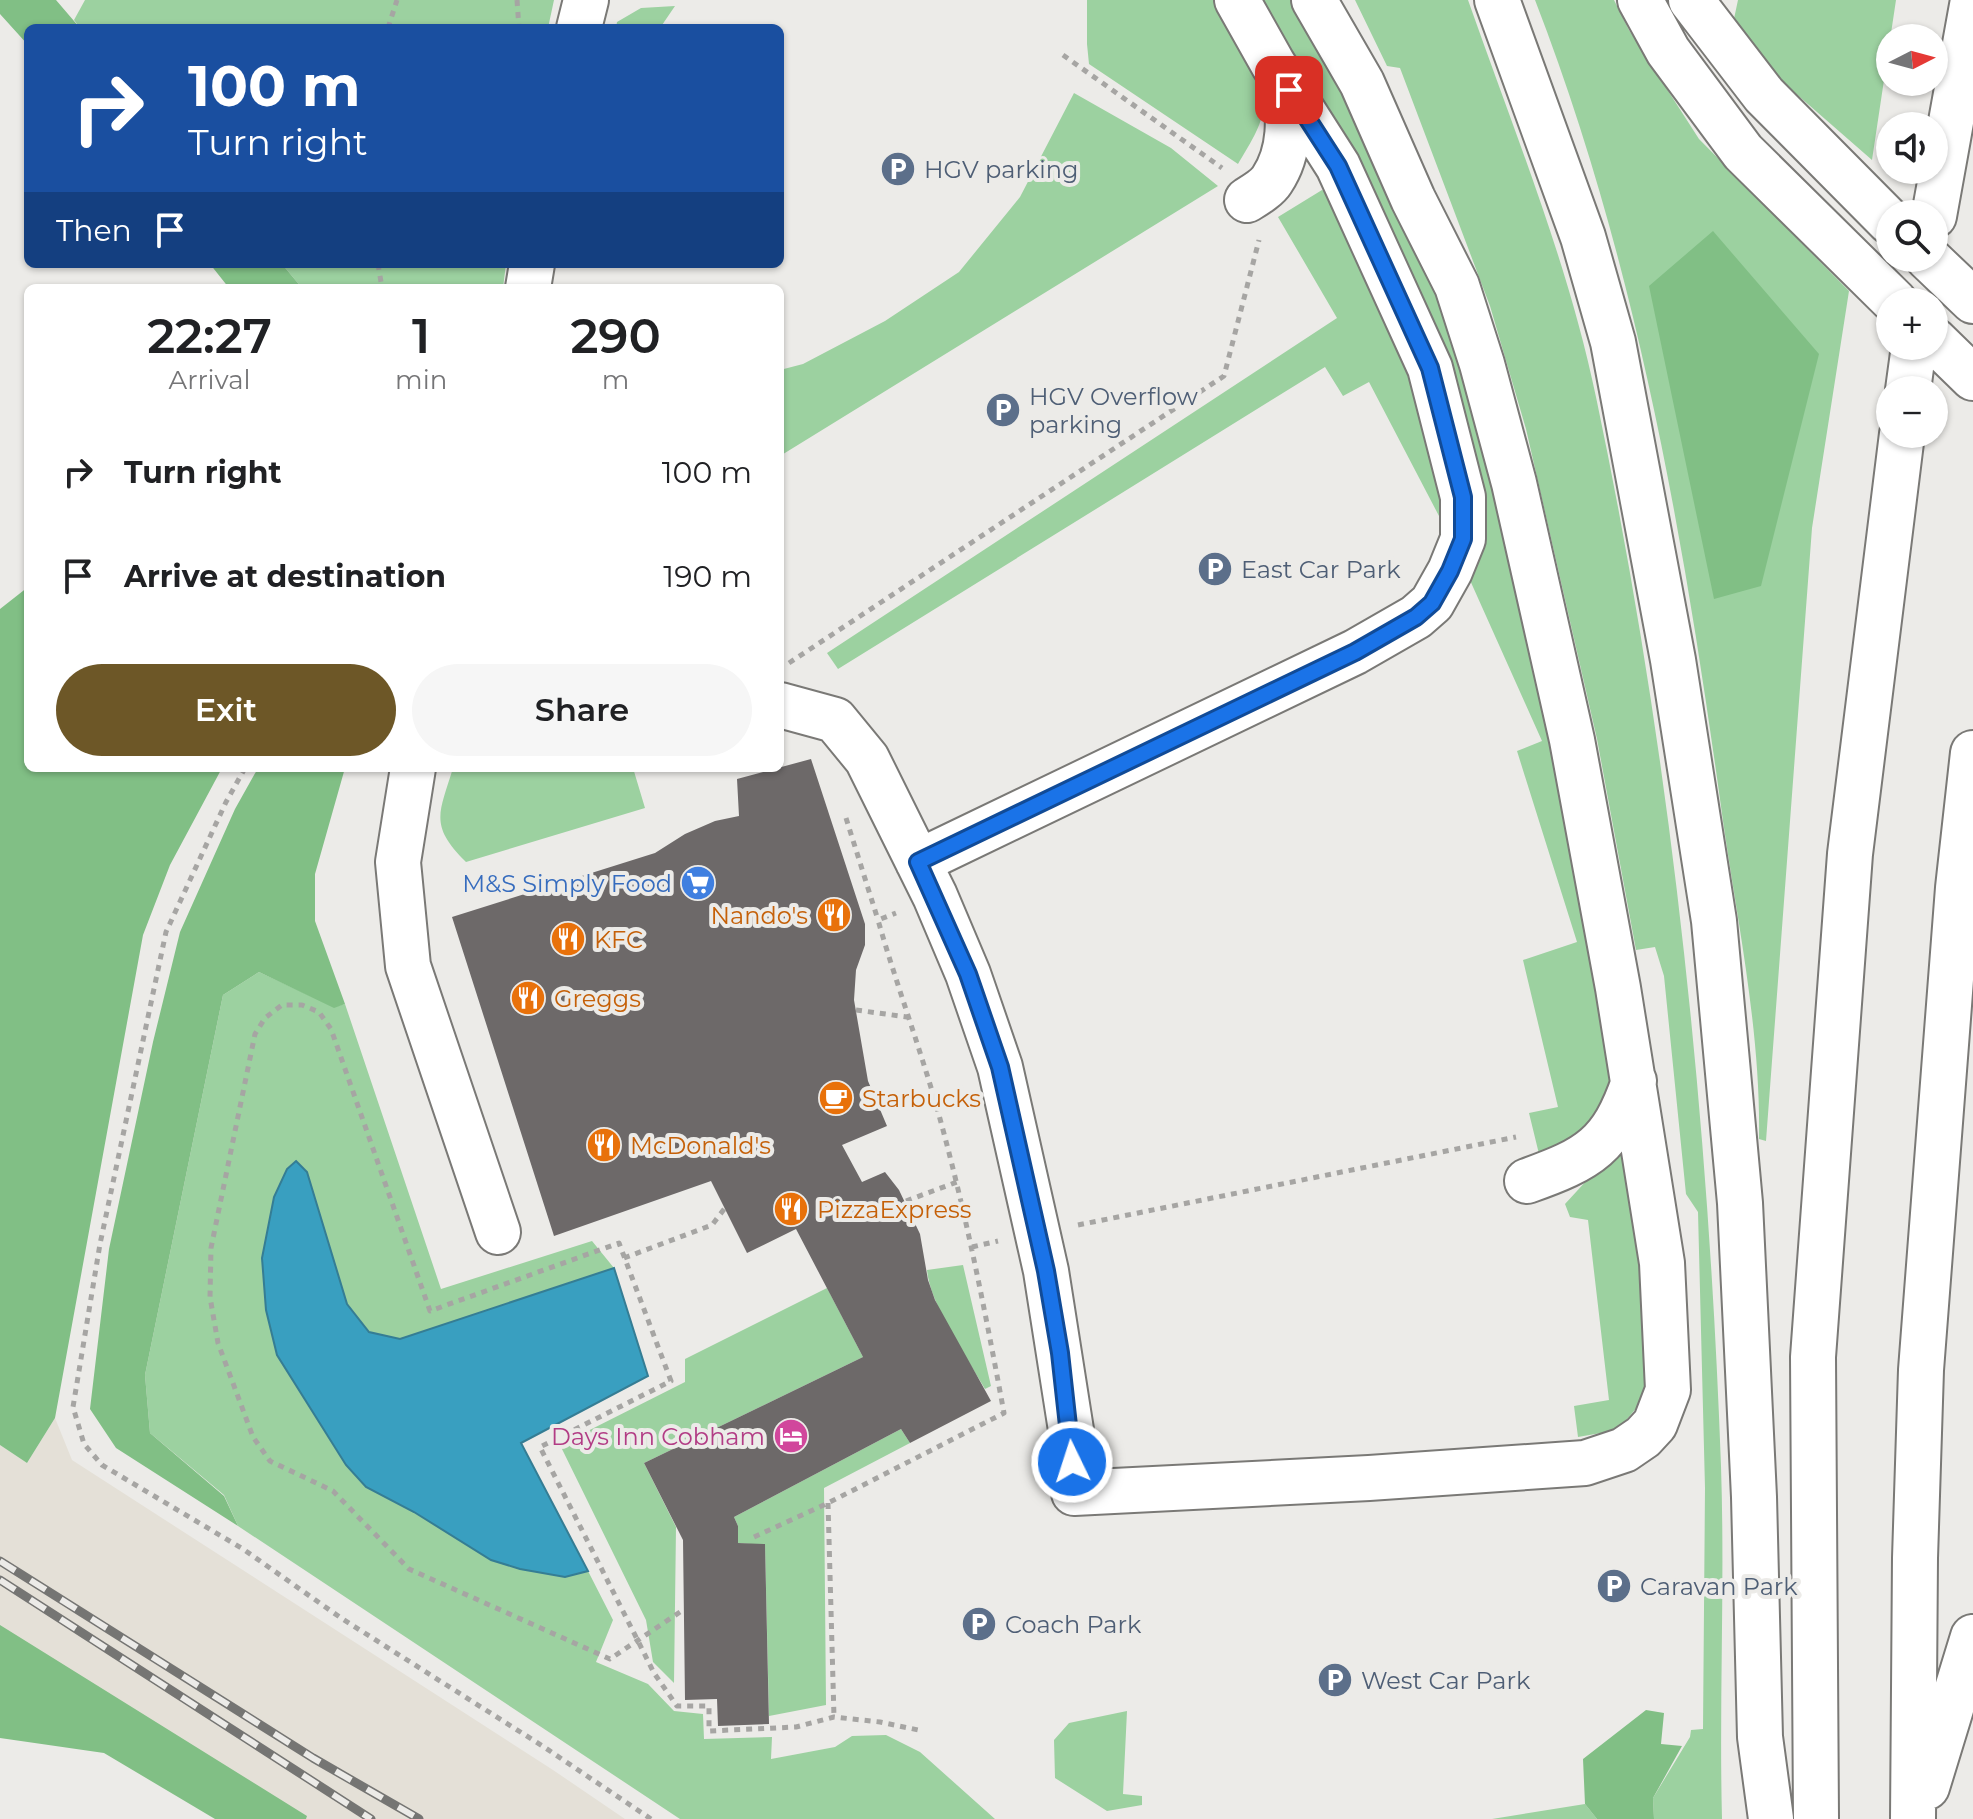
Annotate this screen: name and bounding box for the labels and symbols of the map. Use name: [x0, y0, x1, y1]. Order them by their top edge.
north arrow: [1876, 24, 1948, 96]
pin: [1255, 56, 1323, 124]
parking icon: HGV parking: [879, 150, 917, 188]
place label: HGV parking: [924, 155, 1078, 184]
place label: HGV Overflow parking: [1029, 382, 1198, 439]
parking icon: HGV Overflow parking: [984, 391, 1022, 429]
parking icon: East Car Park: [1196, 550, 1234, 588]
place label: East Car Park: [1241, 555, 1401, 584]
supermarket icon: M&S Simply Food: [679, 864, 717, 902]
place label: M&S Simply Food: [462, 869, 672, 898]
restaurant icon: Nando's: [815, 896, 853, 934]
place label: Nando's: [711, 901, 808, 930]
restaurant icon: KFC: [549, 920, 587, 958]
place label: KFC: [594, 925, 643, 954]
restaurant icon: Greggs: [509, 979, 547, 1017]
place label: Greggs: [554, 984, 641, 1013]
cafe icon: Starbucks: [817, 1079, 855, 1117]
place label: Starbucks: [862, 1084, 981, 1113]
restaurant icon: McDonald's: [585, 1126, 623, 1164]
place label: McDonald's: [630, 1131, 771, 1160]
restaurant icon: PizzaExpress: [772, 1190, 810, 1228]
place label: PizzaExpress: [817, 1195, 971, 1224]
hotel icon: Days Inn Cobham: [772, 1417, 810, 1455]
position arrow: [1030, 1420, 1114, 1504]
place label: Days Inn Cobham: [551, 1422, 765, 1451]
parking icon: Caravan Park: [1595, 1567, 1633, 1605]
place label: Caravan Park: [1640, 1572, 1798, 1601]
parking icon: Coach Park: [960, 1605, 998, 1643]
place label: Coach Park: [1005, 1610, 1142, 1639]
parking icon: West Car Park: [1316, 1661, 1354, 1699]
place label: West Car Park: [1361, 1666, 1531, 1695]

